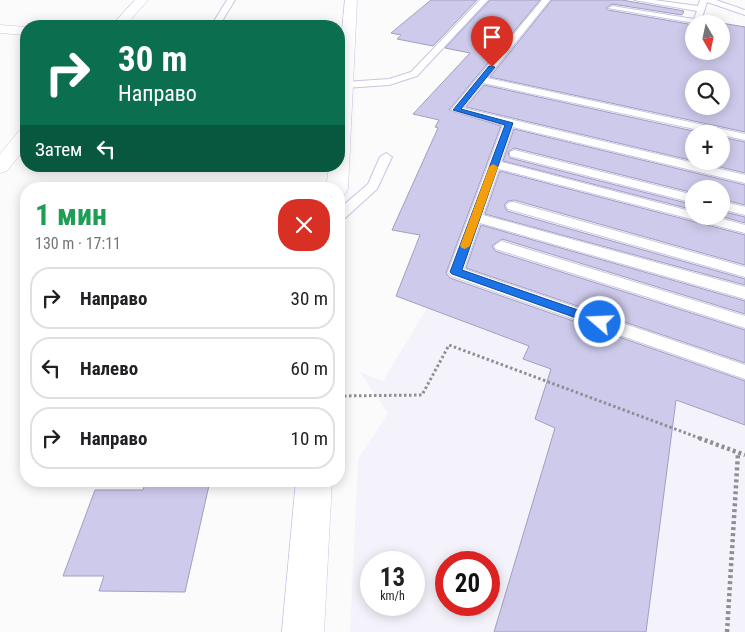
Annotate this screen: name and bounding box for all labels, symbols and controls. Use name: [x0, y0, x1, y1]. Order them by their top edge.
north arrow: [685, 15, 730, 60]
map controls: [685, 15, 730, 225]
pin: [471, 16, 513, 67]
icon: arrive: [478, 23, 506, 51]
text: 30 m: [118, 39, 187, 80]
icon: right: [35, 40, 100, 105]
button: search: [685, 70, 730, 115]
text: Направо: [118, 81, 197, 106]
button: +: [685, 125, 730, 170]
icon: left: [92, 135, 120, 163]
text: Затем: [35, 138, 82, 161]
button: −: [685, 180, 730, 225]
text: 1 мин: [35, 197, 107, 232]
button: close: [278, 199, 330, 251]
text: 130 m · 17:11: [35, 234, 121, 253]
icon: right: [37, 284, 65, 312]
text: Направо: [80, 287, 147, 310]
text: 30 m: [291, 287, 328, 310]
position arrow: [573, 295, 625, 347]
icon: left: [37, 354, 65, 382]
text: Налево: [80, 357, 138, 380]
text: 60 m: [291, 357, 328, 380]
icon: right: [37, 424, 65, 452]
text: Направо: [80, 427, 147, 450]
text: 10 m: [291, 427, 328, 450]
speed limit sign: 20: [435, 551, 500, 616]
text: 13: [380, 563, 405, 592]
text: km/h: [380, 589, 405, 603]

